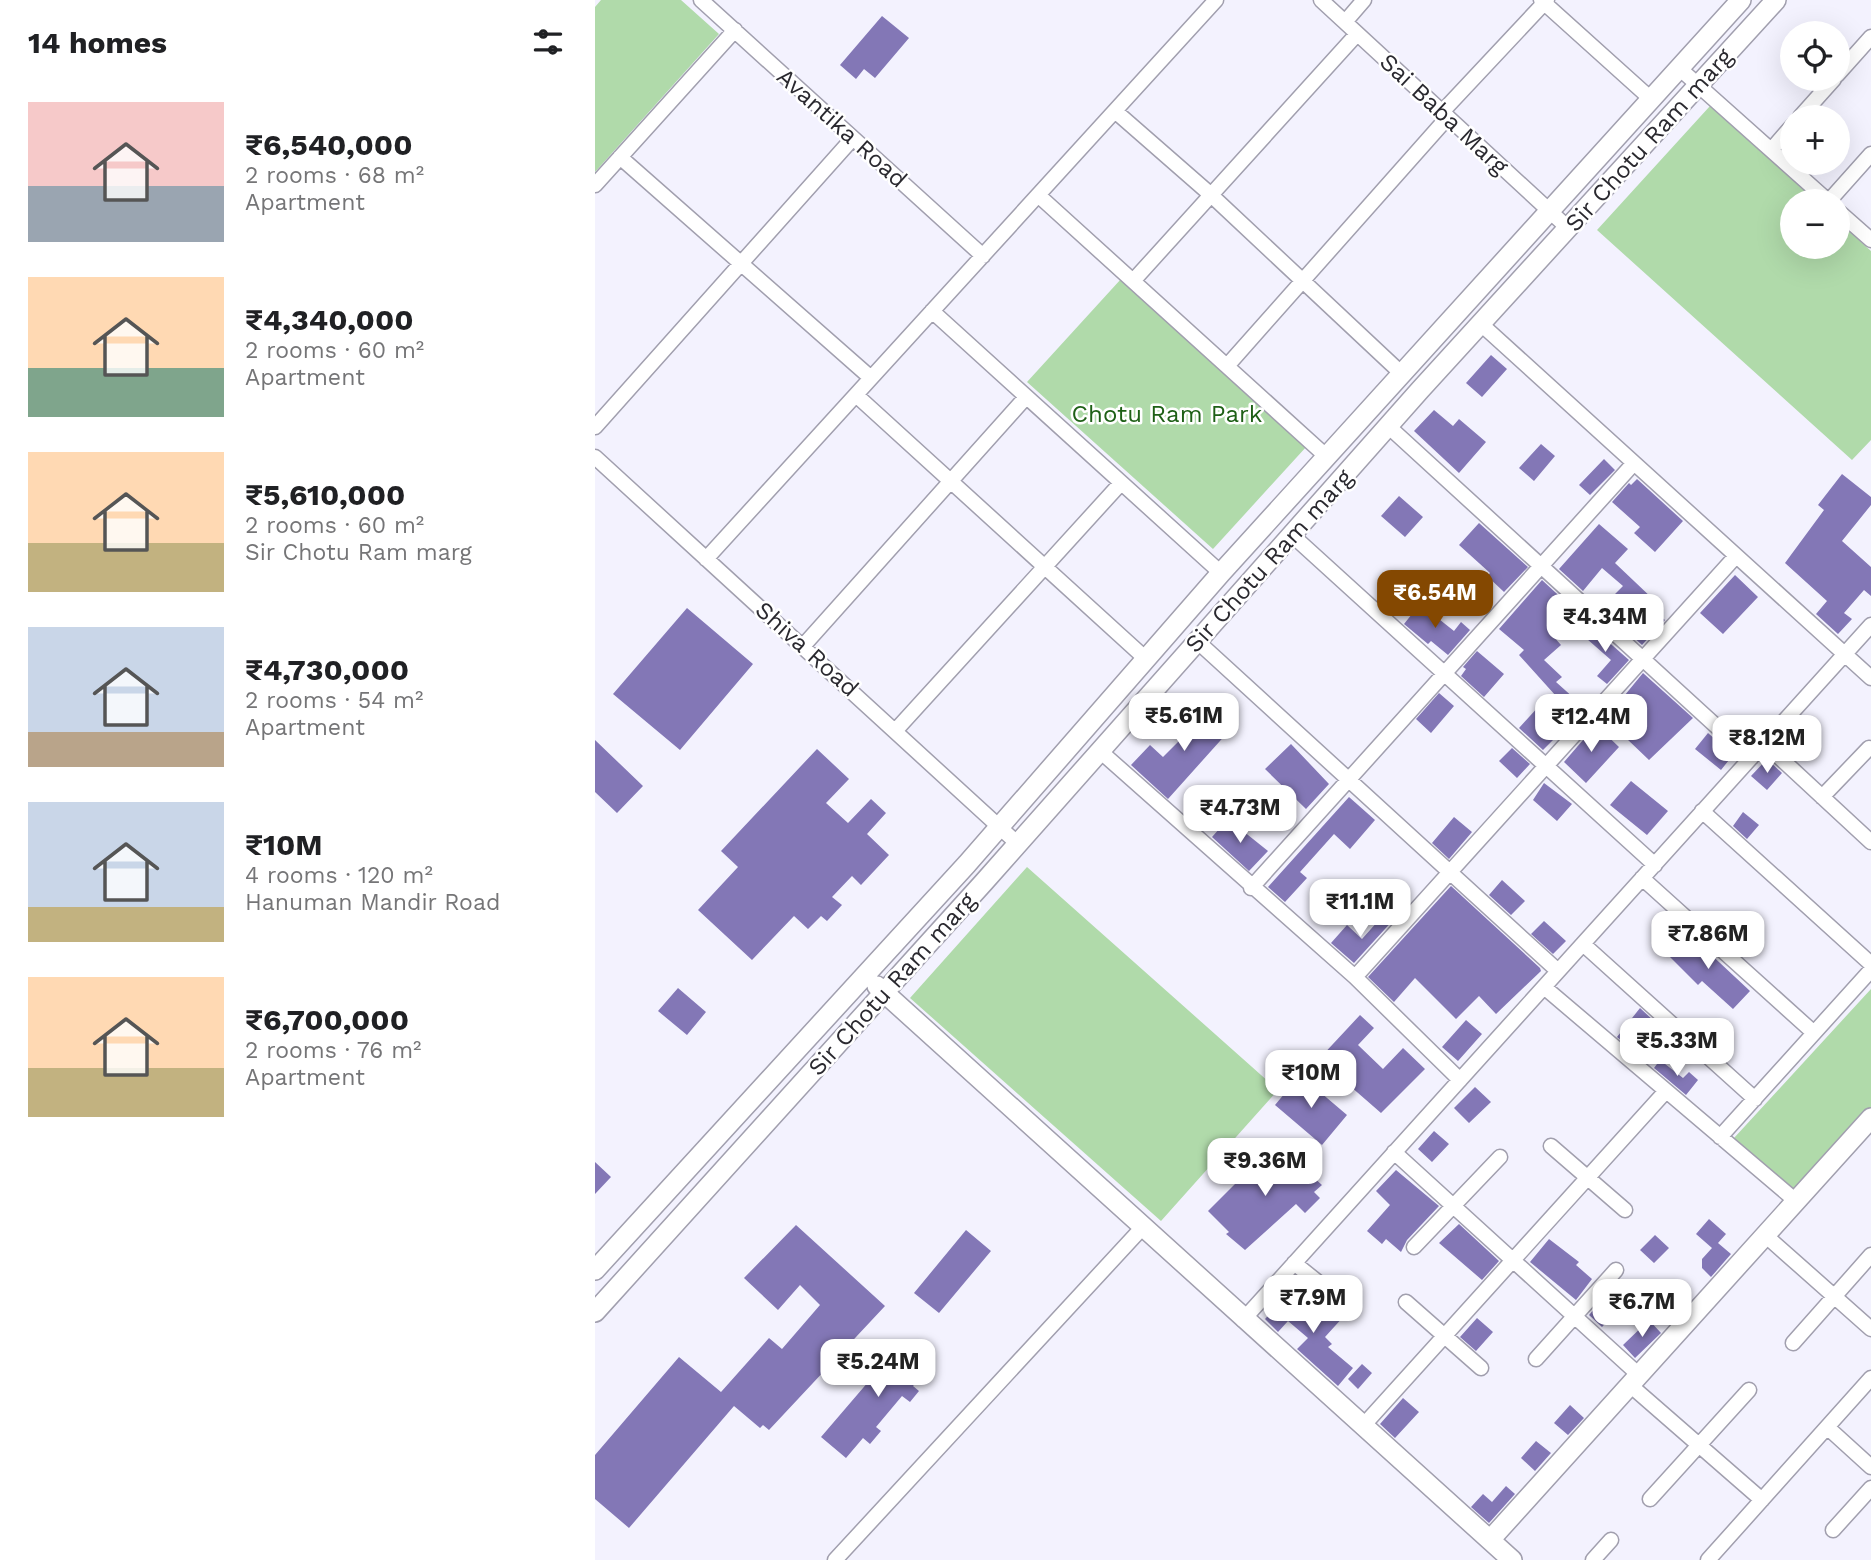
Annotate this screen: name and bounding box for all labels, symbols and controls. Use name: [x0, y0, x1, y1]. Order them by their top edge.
map controls: [1780, 21, 1850, 259]
button: locate: [1780, 21, 1850, 91]
icon: filters: [529, 23, 567, 61]
text: 14 homes: [28, 25, 167, 60]
street label: Sir Chotu Ram marg: [1559, 43, 1739, 237]
street label: Sai Baba Marg: [1374, 48, 1514, 181]
street label: Avantika Road: [771, 62, 913, 194]
button: +: [1780, 105, 1850, 175]
text: ₹6,540,000: [245, 127, 412, 162]
icon: home: [84, 130, 168, 214]
text: 2 rooms · 68 m²: [245, 162, 424, 189]
text: Apartment: [245, 189, 365, 216]
button: −: [1780, 189, 1850, 259]
text: ₹4,340,000: [245, 302, 414, 337]
icon: home: [84, 305, 168, 389]
text: 2 rooms · 60 m²: [245, 337, 424, 364]
text: Apartment: [245, 364, 365, 391]
park label: Chotu Ram Park: [1072, 400, 1263, 428]
street label: Sir Chotu Ram marg: [1179, 464, 1359, 658]
text: ₹5,610,000: [245, 477, 405, 512]
icon: home: [84, 480, 168, 564]
text: 2 rooms · 60 m²: [245, 512, 424, 539]
text: Sir Chotu Ram marg: [245, 539, 472, 566]
pin: ₹6.54M: [1378, 570, 1492, 630]
text: ₹6.54M: [1393, 579, 1477, 606]
pin: ₹4.34M: [1548, 594, 1662, 654]
street label: Shiva Road: [750, 596, 864, 702]
text: ₹4.34M: [1563, 603, 1647, 630]
text: ₹4,730,000: [245, 652, 409, 687]
icon: home: [84, 655, 168, 739]
text: 2 rooms · 54 m²: [245, 687, 423, 714]
pin: ₹5.61M: [1127, 694, 1241, 753]
pin: ₹12.4M: [1534, 694, 1648, 754]
text: ₹5.61M: [1145, 702, 1223, 729]
text: ₹12.4M: [1551, 703, 1631, 730]
text: Apartment: [245, 714, 365, 741]
pin: ₹8.12M: [1710, 716, 1824, 775]
text: ₹8.12M: [1728, 724, 1806, 751]
pin: ₹4.73M: [1183, 786, 1297, 845]
text: ₹4.73M: [1199, 794, 1281, 821]
text: ₹10M: [245, 827, 323, 862]
icon: home: [84, 830, 168, 914]
text: 4 rooms · 120 m²: [245, 862, 433, 889]
pin: ₹11.1M: [1303, 880, 1417, 939]
street label: Sir Chotu Ram marg: [802, 887, 982, 1081]
text: ₹11.1M: [1326, 888, 1394, 915]
text: Hanuman Mandir Road: [245, 889, 500, 916]
pin: ₹7.86M: [1651, 912, 1765, 971]
text: ₹7.86M: [1667, 920, 1749, 947]
text: ₹6,700,000: [245, 1002, 409, 1037]
icon: home: [84, 1005, 168, 1089]
pin: ₹5.33M: [1620, 1018, 1734, 1078]
text: ₹5.33M: [1636, 1027, 1718, 1054]
text: 2 rooms · 76 m²: [245, 1037, 421, 1064]
pin: ₹10M: [1270, 1050, 1352, 1110]
text: ₹10M: [1281, 1059, 1341, 1086]
text: Apartment: [245, 1064, 365, 1091]
pin: ₹9.36M: [1208, 1138, 1322, 1198]
text: ₹9.36M: [1223, 1147, 1307, 1174]
pin: ₹7.9M: [1264, 1276, 1362, 1335]
pin: ₹6.7M: [1593, 1280, 1691, 1339]
text: ₹7.9M: [1280, 1284, 1346, 1311]
text: ₹6.7M: [1609, 1288, 1675, 1315]
pin: ₹5.24M: [821, 1340, 935, 1399]
text: ₹5.24M: [836, 1348, 920, 1375]

